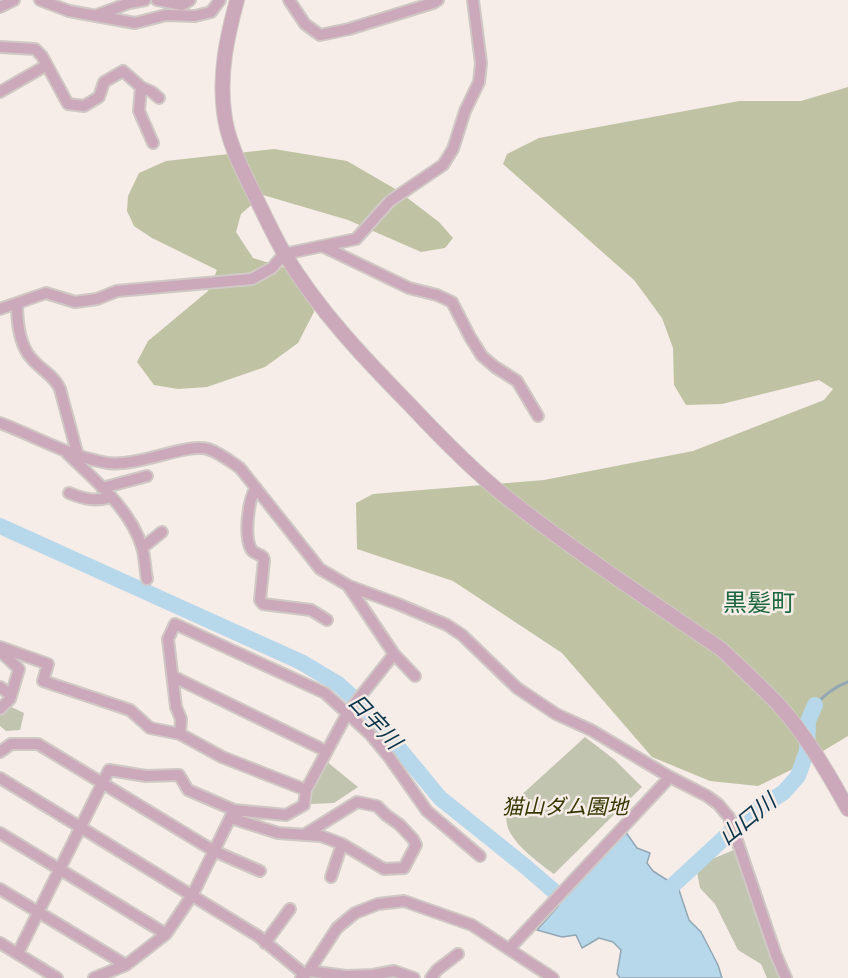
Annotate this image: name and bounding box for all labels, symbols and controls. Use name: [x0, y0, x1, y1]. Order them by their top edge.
district label: 黒髪町: [723, 590, 795, 618]
water label: 日宇川: [342, 689, 406, 755]
water label: 山口川: [714, 789, 782, 851]
park label: 猫山ダム園地: [502, 795, 628, 821]

